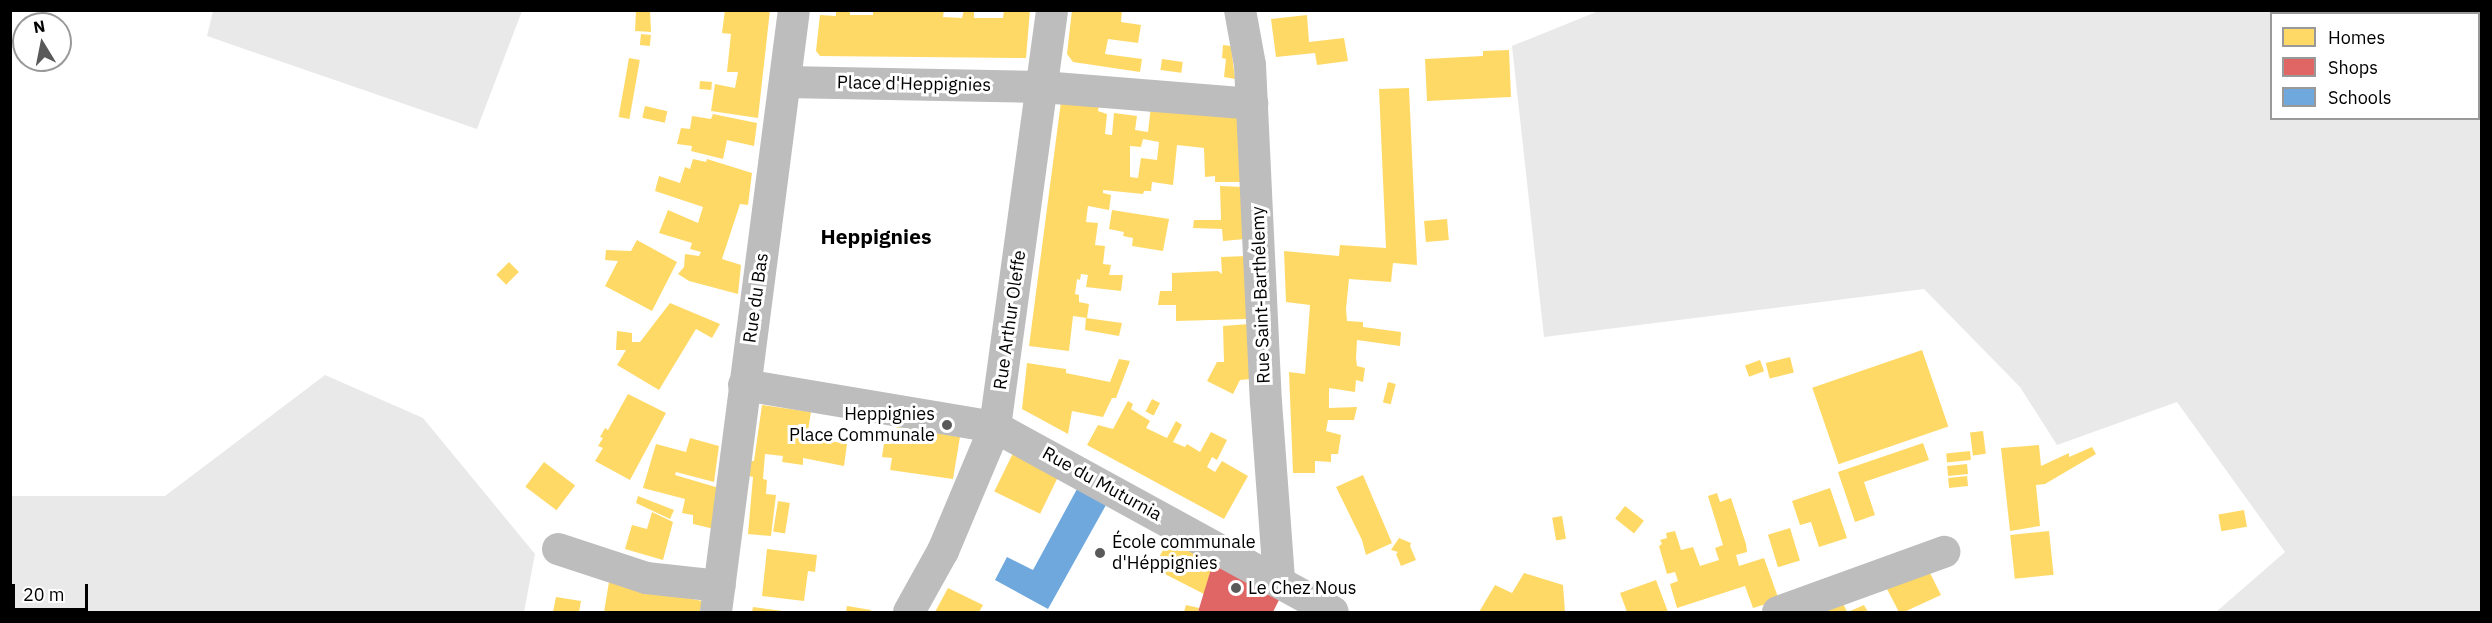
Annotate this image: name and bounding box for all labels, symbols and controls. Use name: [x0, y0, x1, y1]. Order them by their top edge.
north arrow: [12, 12, 72, 72]
legend: [2270, 12, 2480, 120]
text: N: [32, 15, 47, 37]
text: Homes: [2328, 26, 2385, 49]
text: Shops: [2328, 56, 2378, 79]
street label: Place d'Heppignies: [837, 72, 991, 96]
text: Schools: [2328, 86, 2392, 109]
street label: Rue Saint-Barthélemy: [1247, 206, 1275, 384]
district label: Heppignies: [820, 223, 932, 249]
street label: Rue Arthur Oleffe: [990, 249, 1030, 391]
street label: Rue du Bas: [739, 251, 773, 345]
place label: Heppignies Place Communale: [789, 404, 935, 446]
marker: Heppignies Place Communale: [940, 418, 954, 432]
street label: Rue du Muturnia: [1039, 442, 1165, 526]
place label: École communale d'Héppignies: [1112, 532, 1256, 574]
marker: École communale d'Héppignies: [1093, 546, 1107, 560]
scale bar: [15, 572, 92, 610]
place label: Le Chez Nous: [1248, 577, 1357, 599]
marker: Le Chez Nous: [1229, 581, 1243, 595]
text: 20 m: [23, 583, 65, 606]

